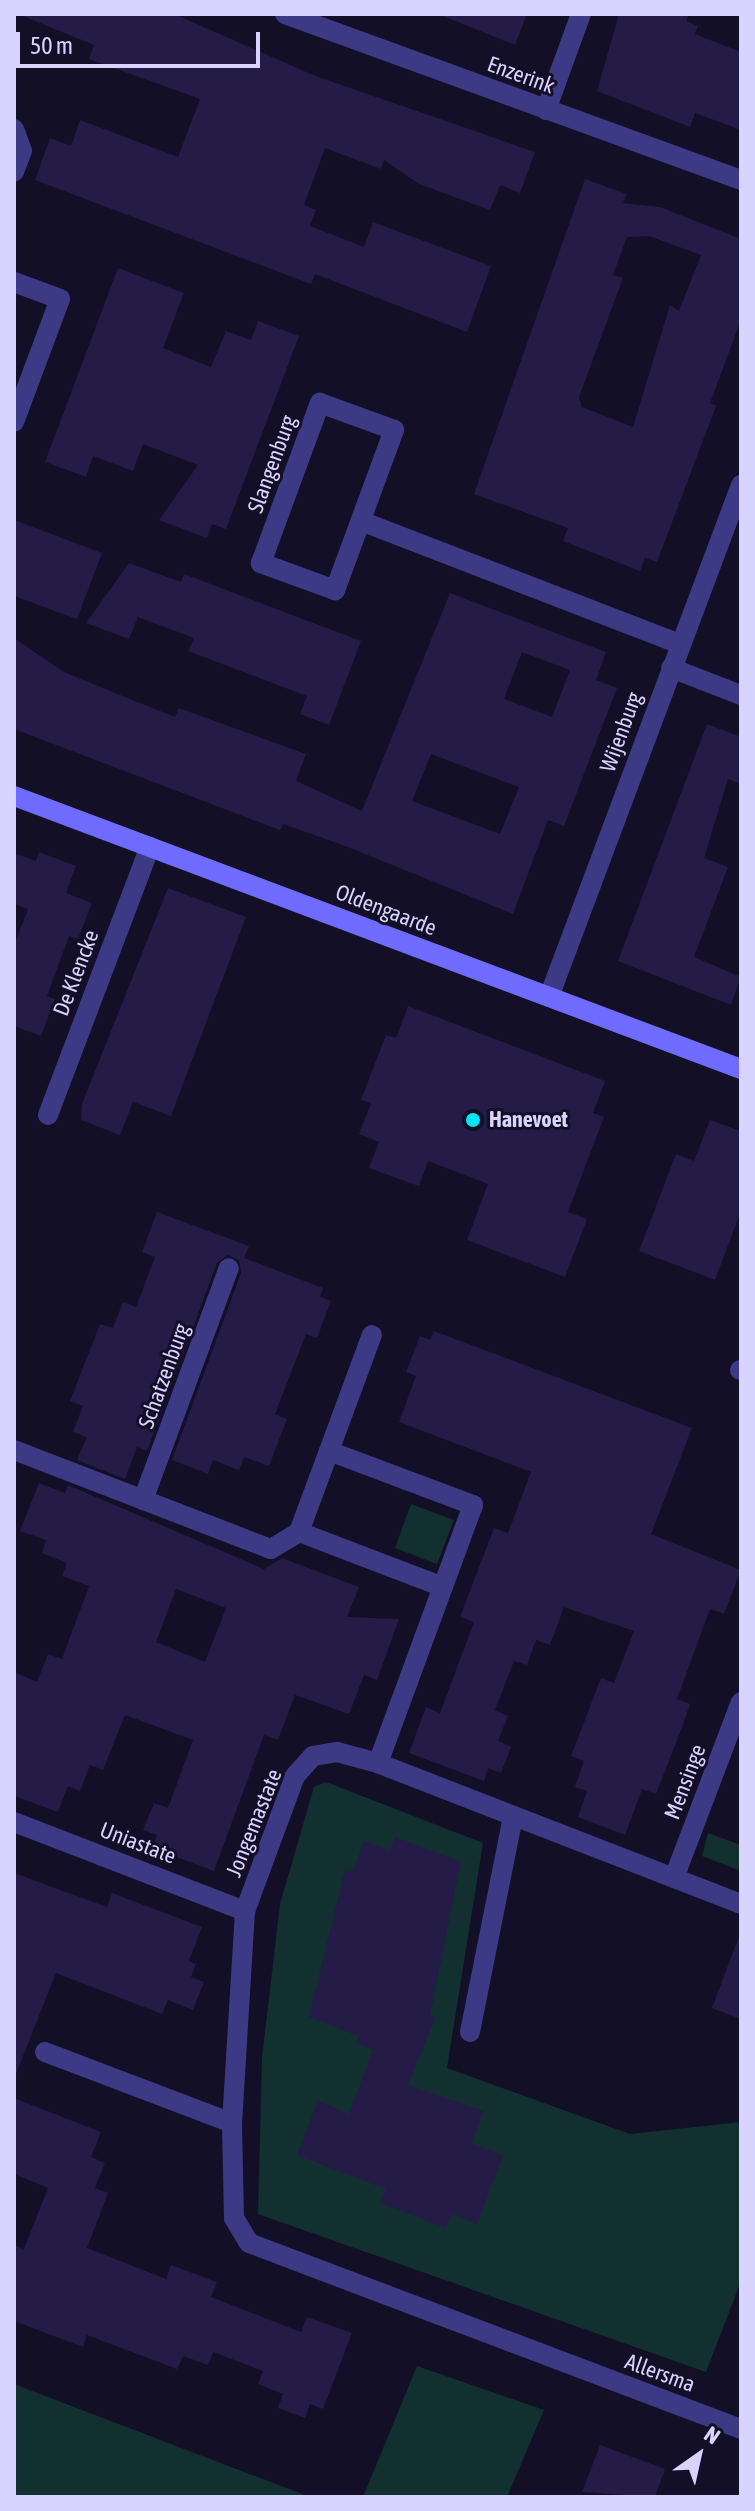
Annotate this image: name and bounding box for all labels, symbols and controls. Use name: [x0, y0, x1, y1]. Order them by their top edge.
scale bar: [20, 16, 264, 66]
text: 50 m: [30, 32, 73, 59]
street label: Enzerink: [484, 51, 558, 99]
street label: Slangenburg: [242, 412, 302, 516]
street label: Wijenburg: [594, 688, 648, 776]
street label: Oldengaarde: [332, 879, 440, 941]
street label: De Klencke: [48, 926, 104, 1020]
place label: Hanevoet: [489, 1107, 568, 1133]
marker: Hanevoet: [464, 1111, 482, 1129]
street label: Schatzenburg: [133, 1320, 195, 1432]
street label: Mensinge: [659, 1741, 711, 1823]
street label: Jongemastate: [220, 1765, 288, 1881]
street label: Uniastate: [96, 1816, 180, 1870]
street label: Allersma: [621, 2348, 699, 2398]
north arrow: [659, 2415, 739, 2495]
text: N: [700, 2421, 725, 2450]

